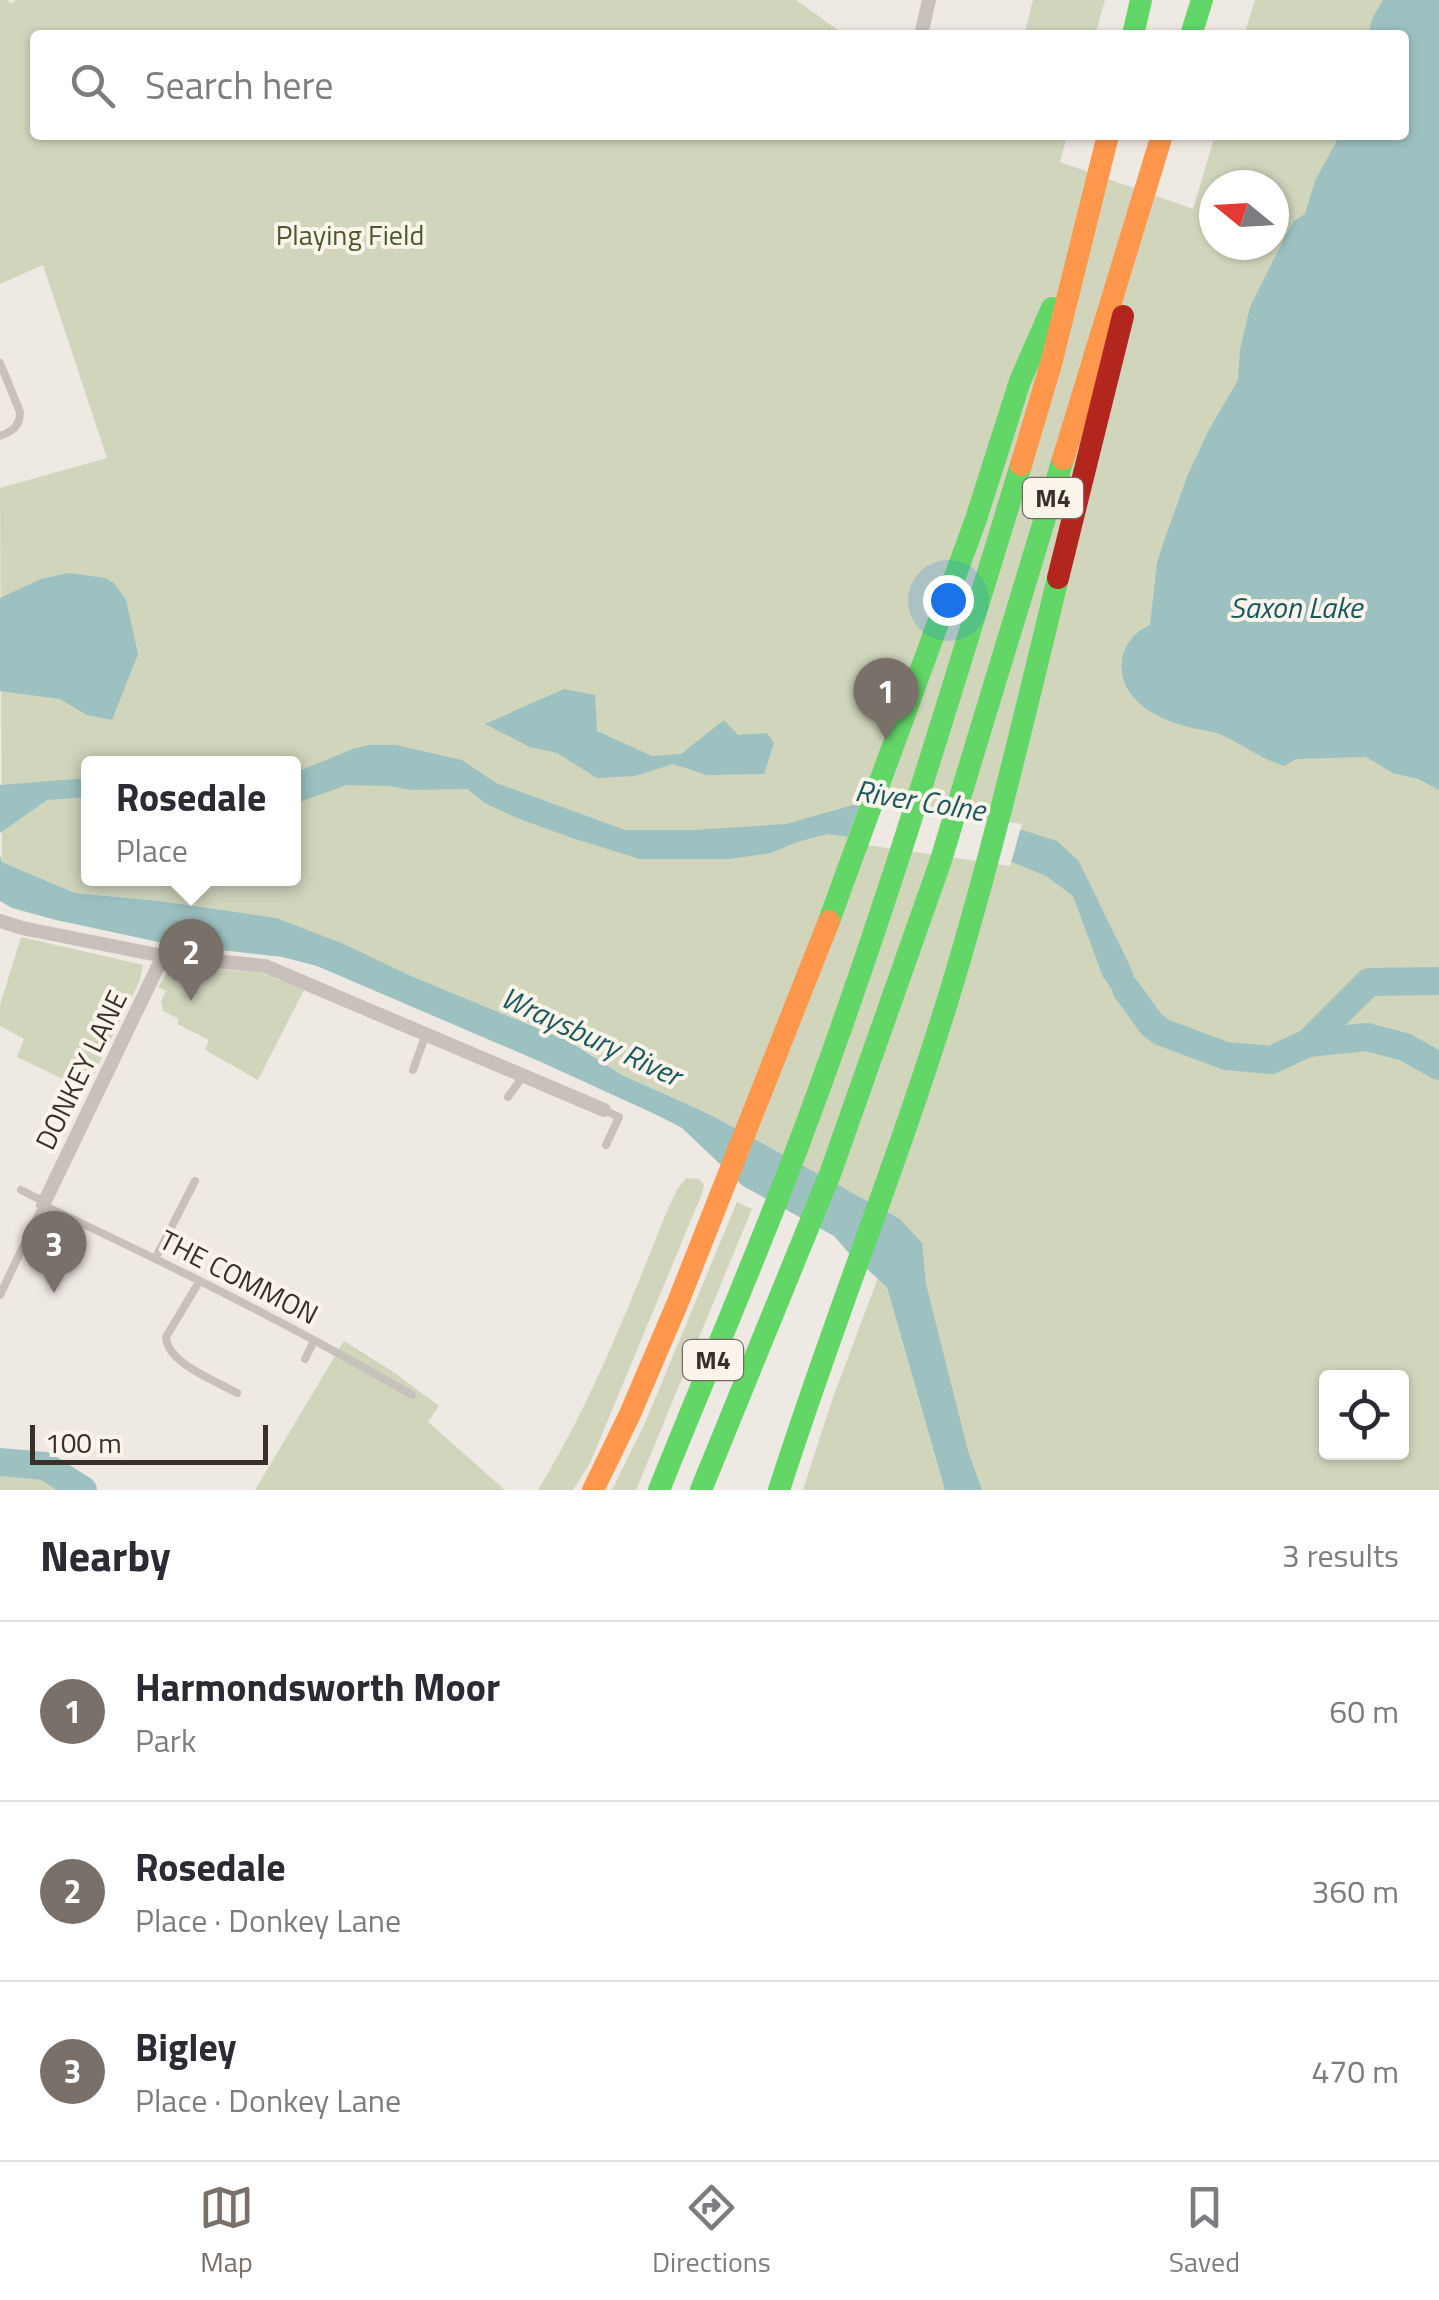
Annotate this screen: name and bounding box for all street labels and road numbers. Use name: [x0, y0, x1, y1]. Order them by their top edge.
road number: M4: [1023, 478, 1083, 518]
street label: DONKEY LANE: [23, 983, 138, 1157]
street label: THE COMMON: [152, 1218, 326, 1335]
road number: M4: [683, 1340, 743, 1380]

